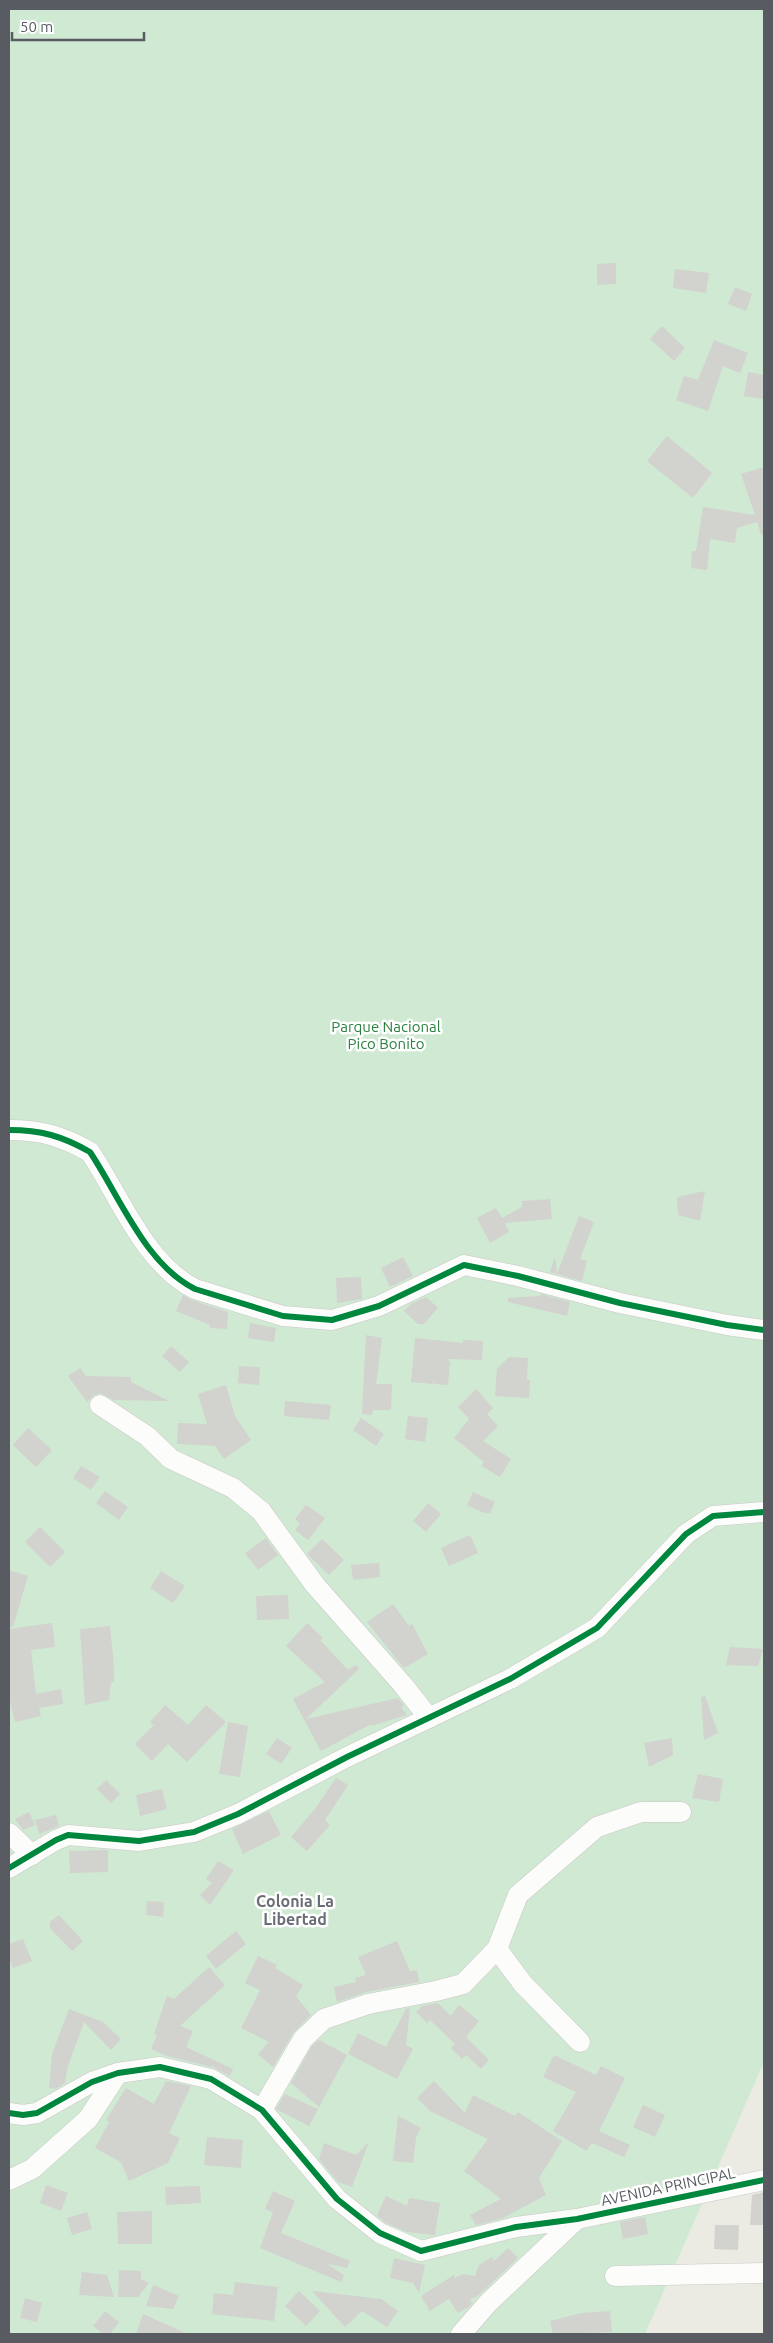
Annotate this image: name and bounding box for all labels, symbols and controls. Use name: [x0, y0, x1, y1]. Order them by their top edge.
scale bar: [12, 10, 145, 42]
text: 50 m: [20, 18, 53, 35]
park label: Parque Nacional Pico Bonito: [331, 1018, 441, 1052]
district label: Colonia La Libertad: [256, 1892, 334, 1928]
street label: AVENIDA PRINCIPAL: [599, 2164, 737, 2209]

